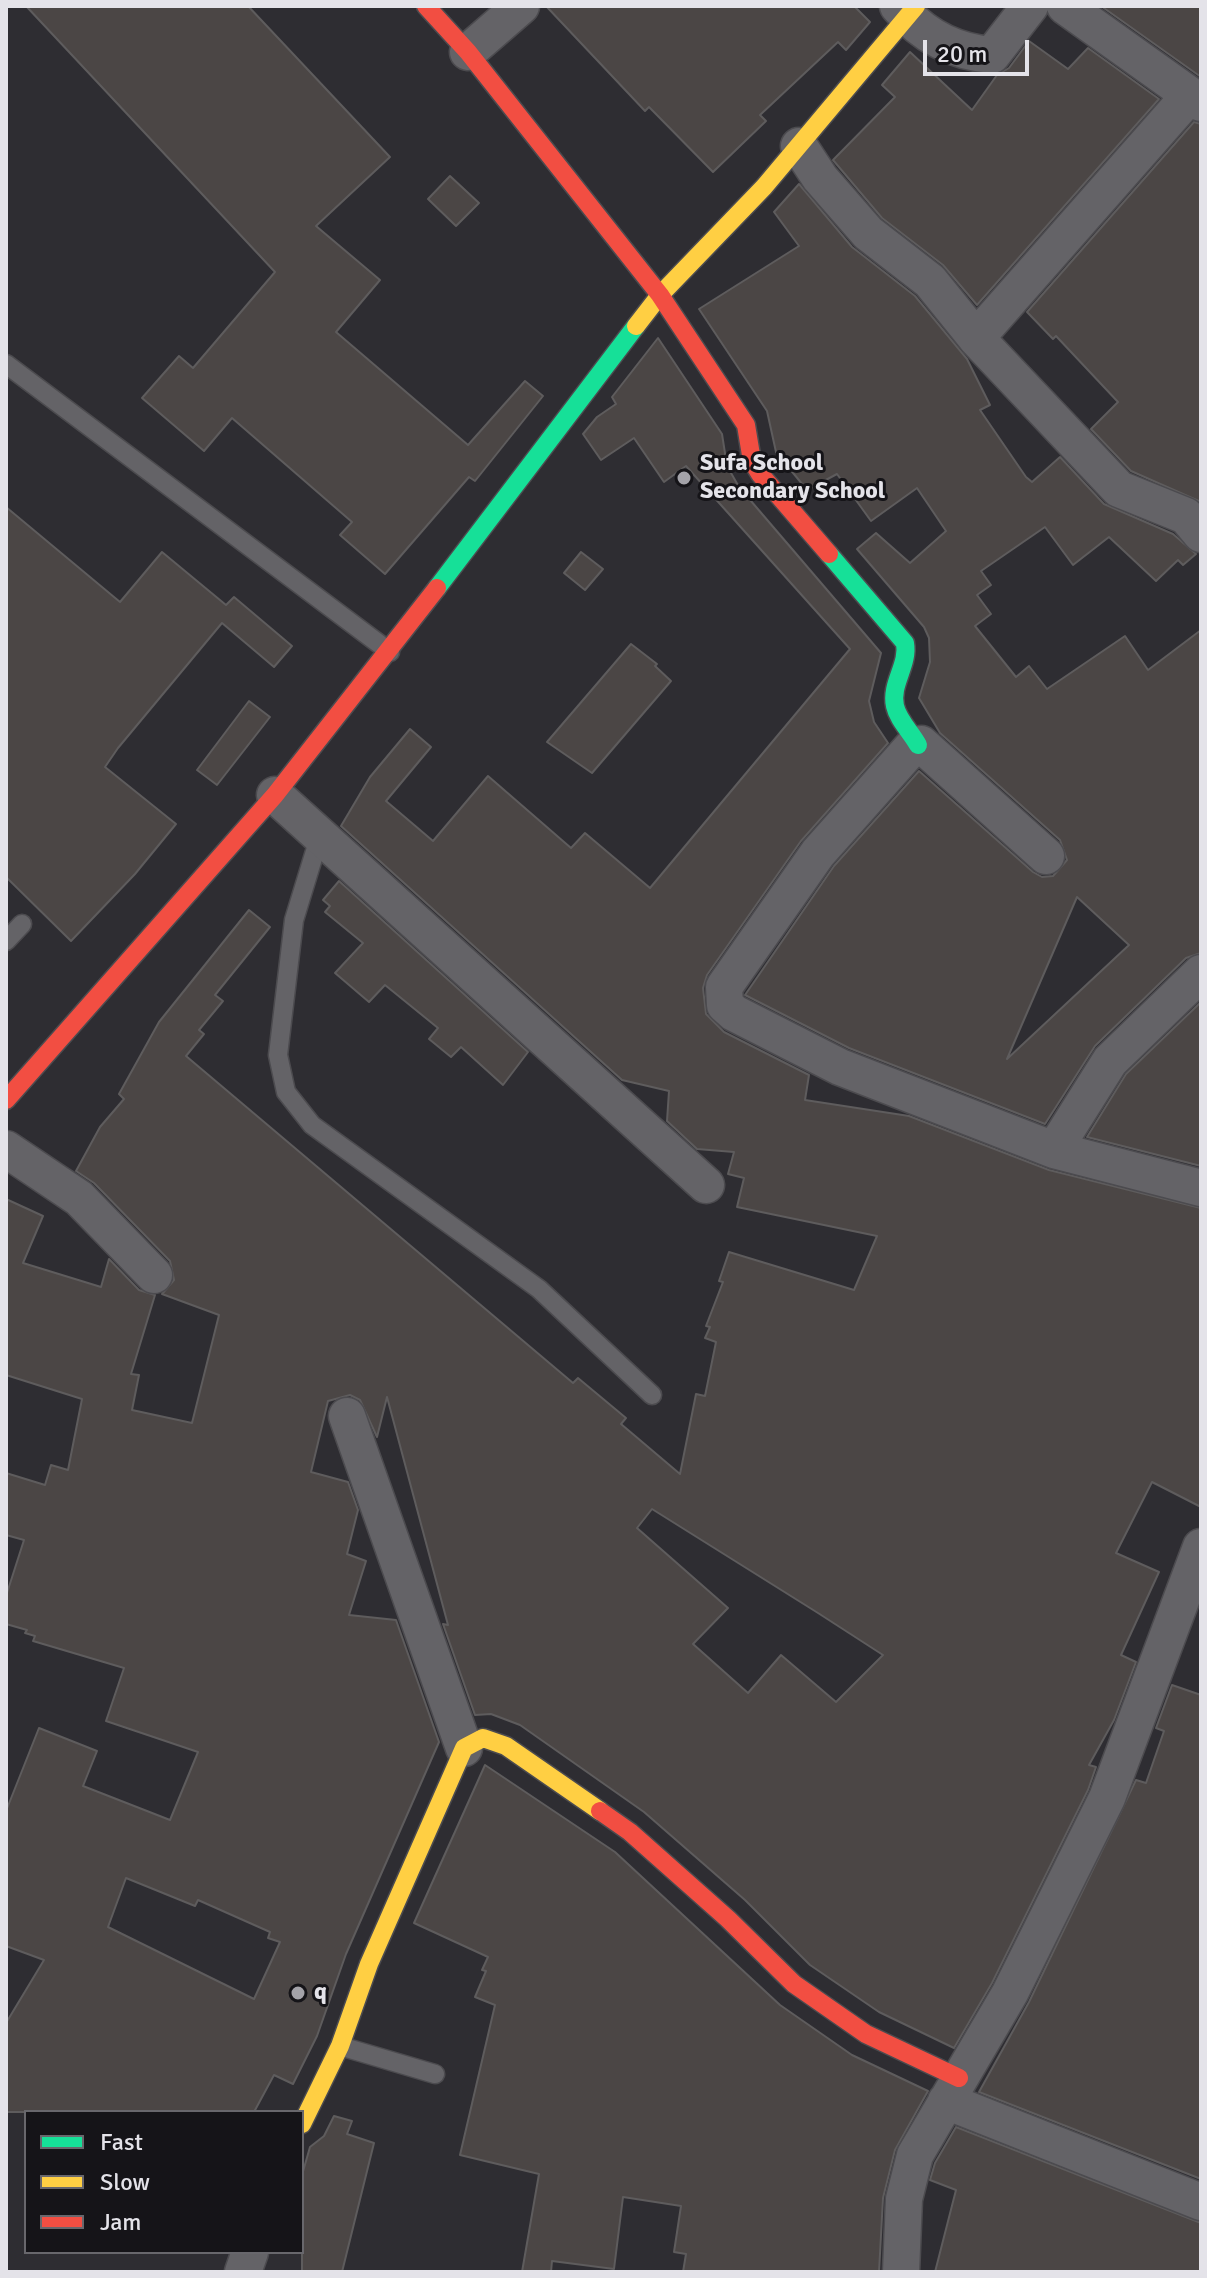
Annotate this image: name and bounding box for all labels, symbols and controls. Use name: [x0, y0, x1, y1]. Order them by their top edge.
scale bar: [927, 24, 1033, 74]
text: 20 m: [937, 39, 987, 69]
place label: Sufa School Secondary School: [700, 450, 885, 506]
marker: Sufa School Secondary School: [675, 469, 693, 487]
place label: q: [314, 1979, 327, 2007]
marker: q: [289, 1984, 307, 2002]
legend: [24, 2110, 304, 2254]
text: Fast: [100, 2127, 143, 2157]
text: Slow: [100, 2167, 150, 2197]
text: Jam: [100, 2207, 141, 2237]

